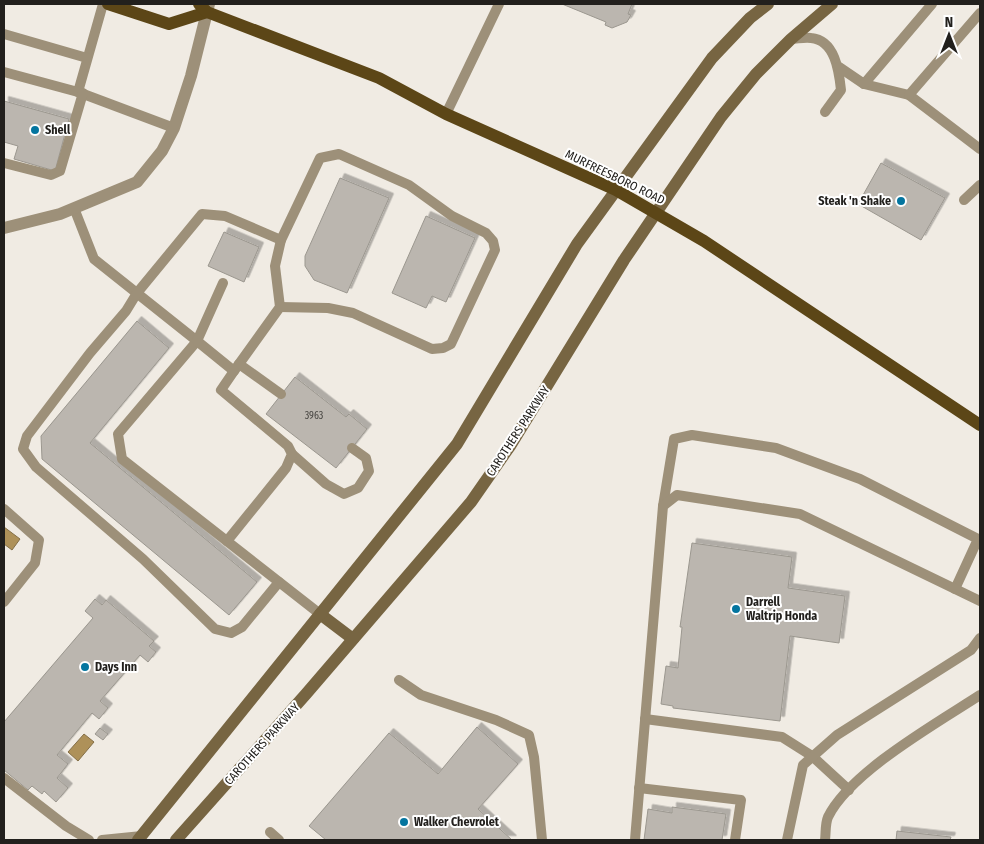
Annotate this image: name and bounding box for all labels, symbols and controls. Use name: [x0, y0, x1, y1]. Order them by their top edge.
north arrow: [924, 10, 974, 60]
text: N: [945, 14, 953, 31]
place label: Shell: [45, 123, 71, 137]
marker: Shell: [29, 124, 41, 136]
street label: MURFREESBORO ROAD: [563, 147, 667, 207]
place label: Steak 'n Shake: [818, 194, 891, 208]
marker: Steak 'n Shake: [895, 195, 907, 207]
street label: CAROTHERS PARKWAY: [484, 383, 552, 479]
house number: 3963: [305, 410, 324, 422]
place label: Darrell Waltrip Honda: [746, 595, 817, 623]
marker: Darrell Waltrip Honda: [730, 603, 742, 615]
place label: Days Inn: [95, 660, 137, 674]
marker: Days Inn: [79, 661, 91, 673]
street label: CAROTHERS PARKWAY: [222, 700, 302, 788]
place label: Walker Chevrolet: [414, 815, 500, 829]
marker: Walker Chevrolet: [398, 816, 410, 828]

